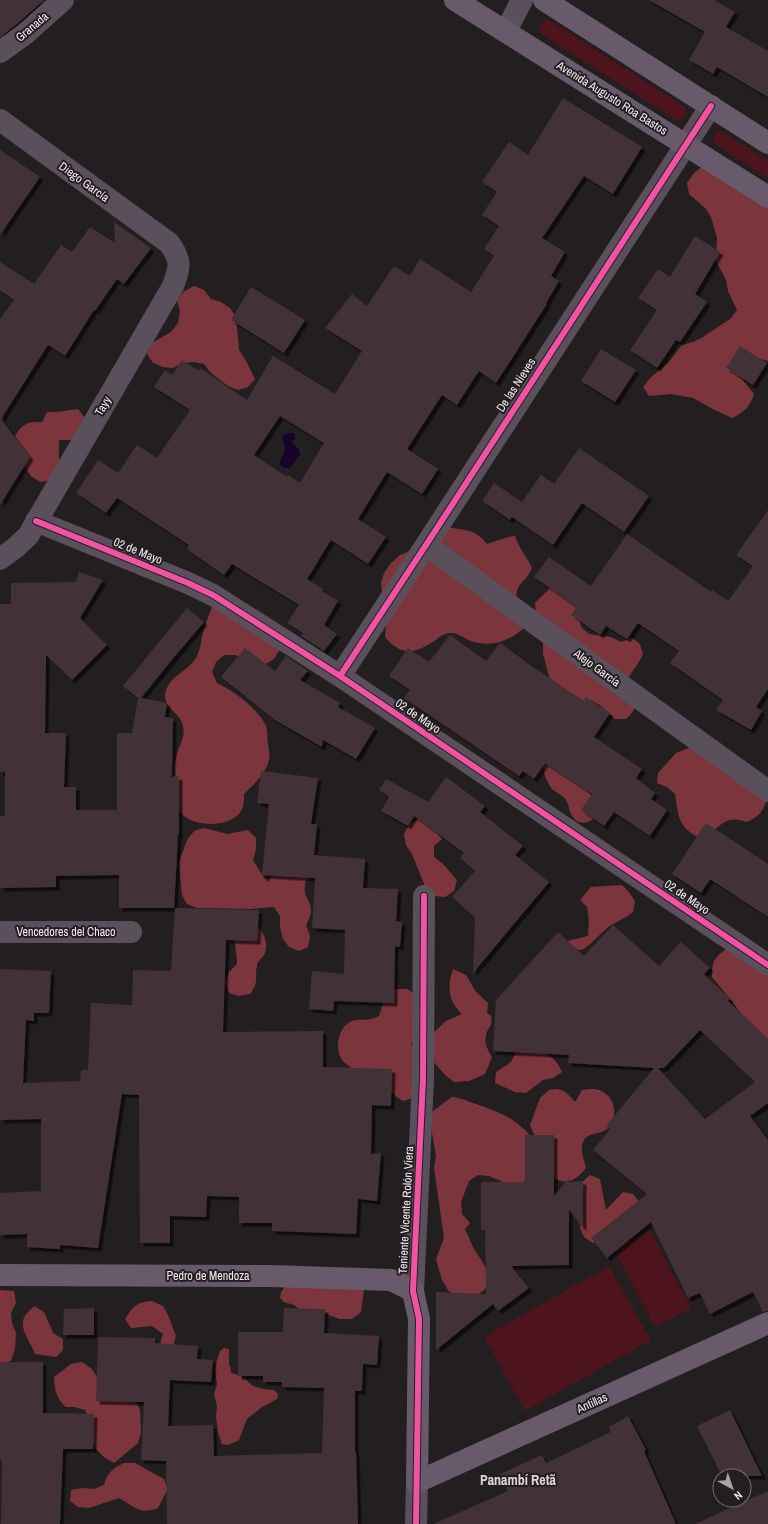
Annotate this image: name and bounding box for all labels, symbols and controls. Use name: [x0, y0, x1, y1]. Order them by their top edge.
street label: Granada: [12, 8, 52, 45]
street label: Avenida Augusto Roa Bastos: [553, 57, 671, 139]
street label: Diego García: [56, 158, 113, 206]
street label: De las Nieves: [493, 355, 539, 415]
street label: Tayy: [91, 393, 115, 419]
street label: 02 de Mayo: [111, 534, 165, 568]
street label: Alejo García: [570, 645, 624, 691]
street label: 02 de Mayo: [392, 695, 444, 737]
street label: 02 de Mayo: [661, 876, 713, 918]
street label: Vencedores del Chaco: [16, 924, 116, 940]
street label: Teniente Vicente Rolón Viera: [395, 1145, 417, 1274]
street label: Pedro de Mendoza: [166, 1268, 250, 1284]
street label: Antillas: [573, 1389, 610, 1417]
north arrow: [712, 1468, 752, 1508]
district label: Panambí Retã: [480, 1471, 557, 1489]
text: N: [731, 1488, 745, 1503]

